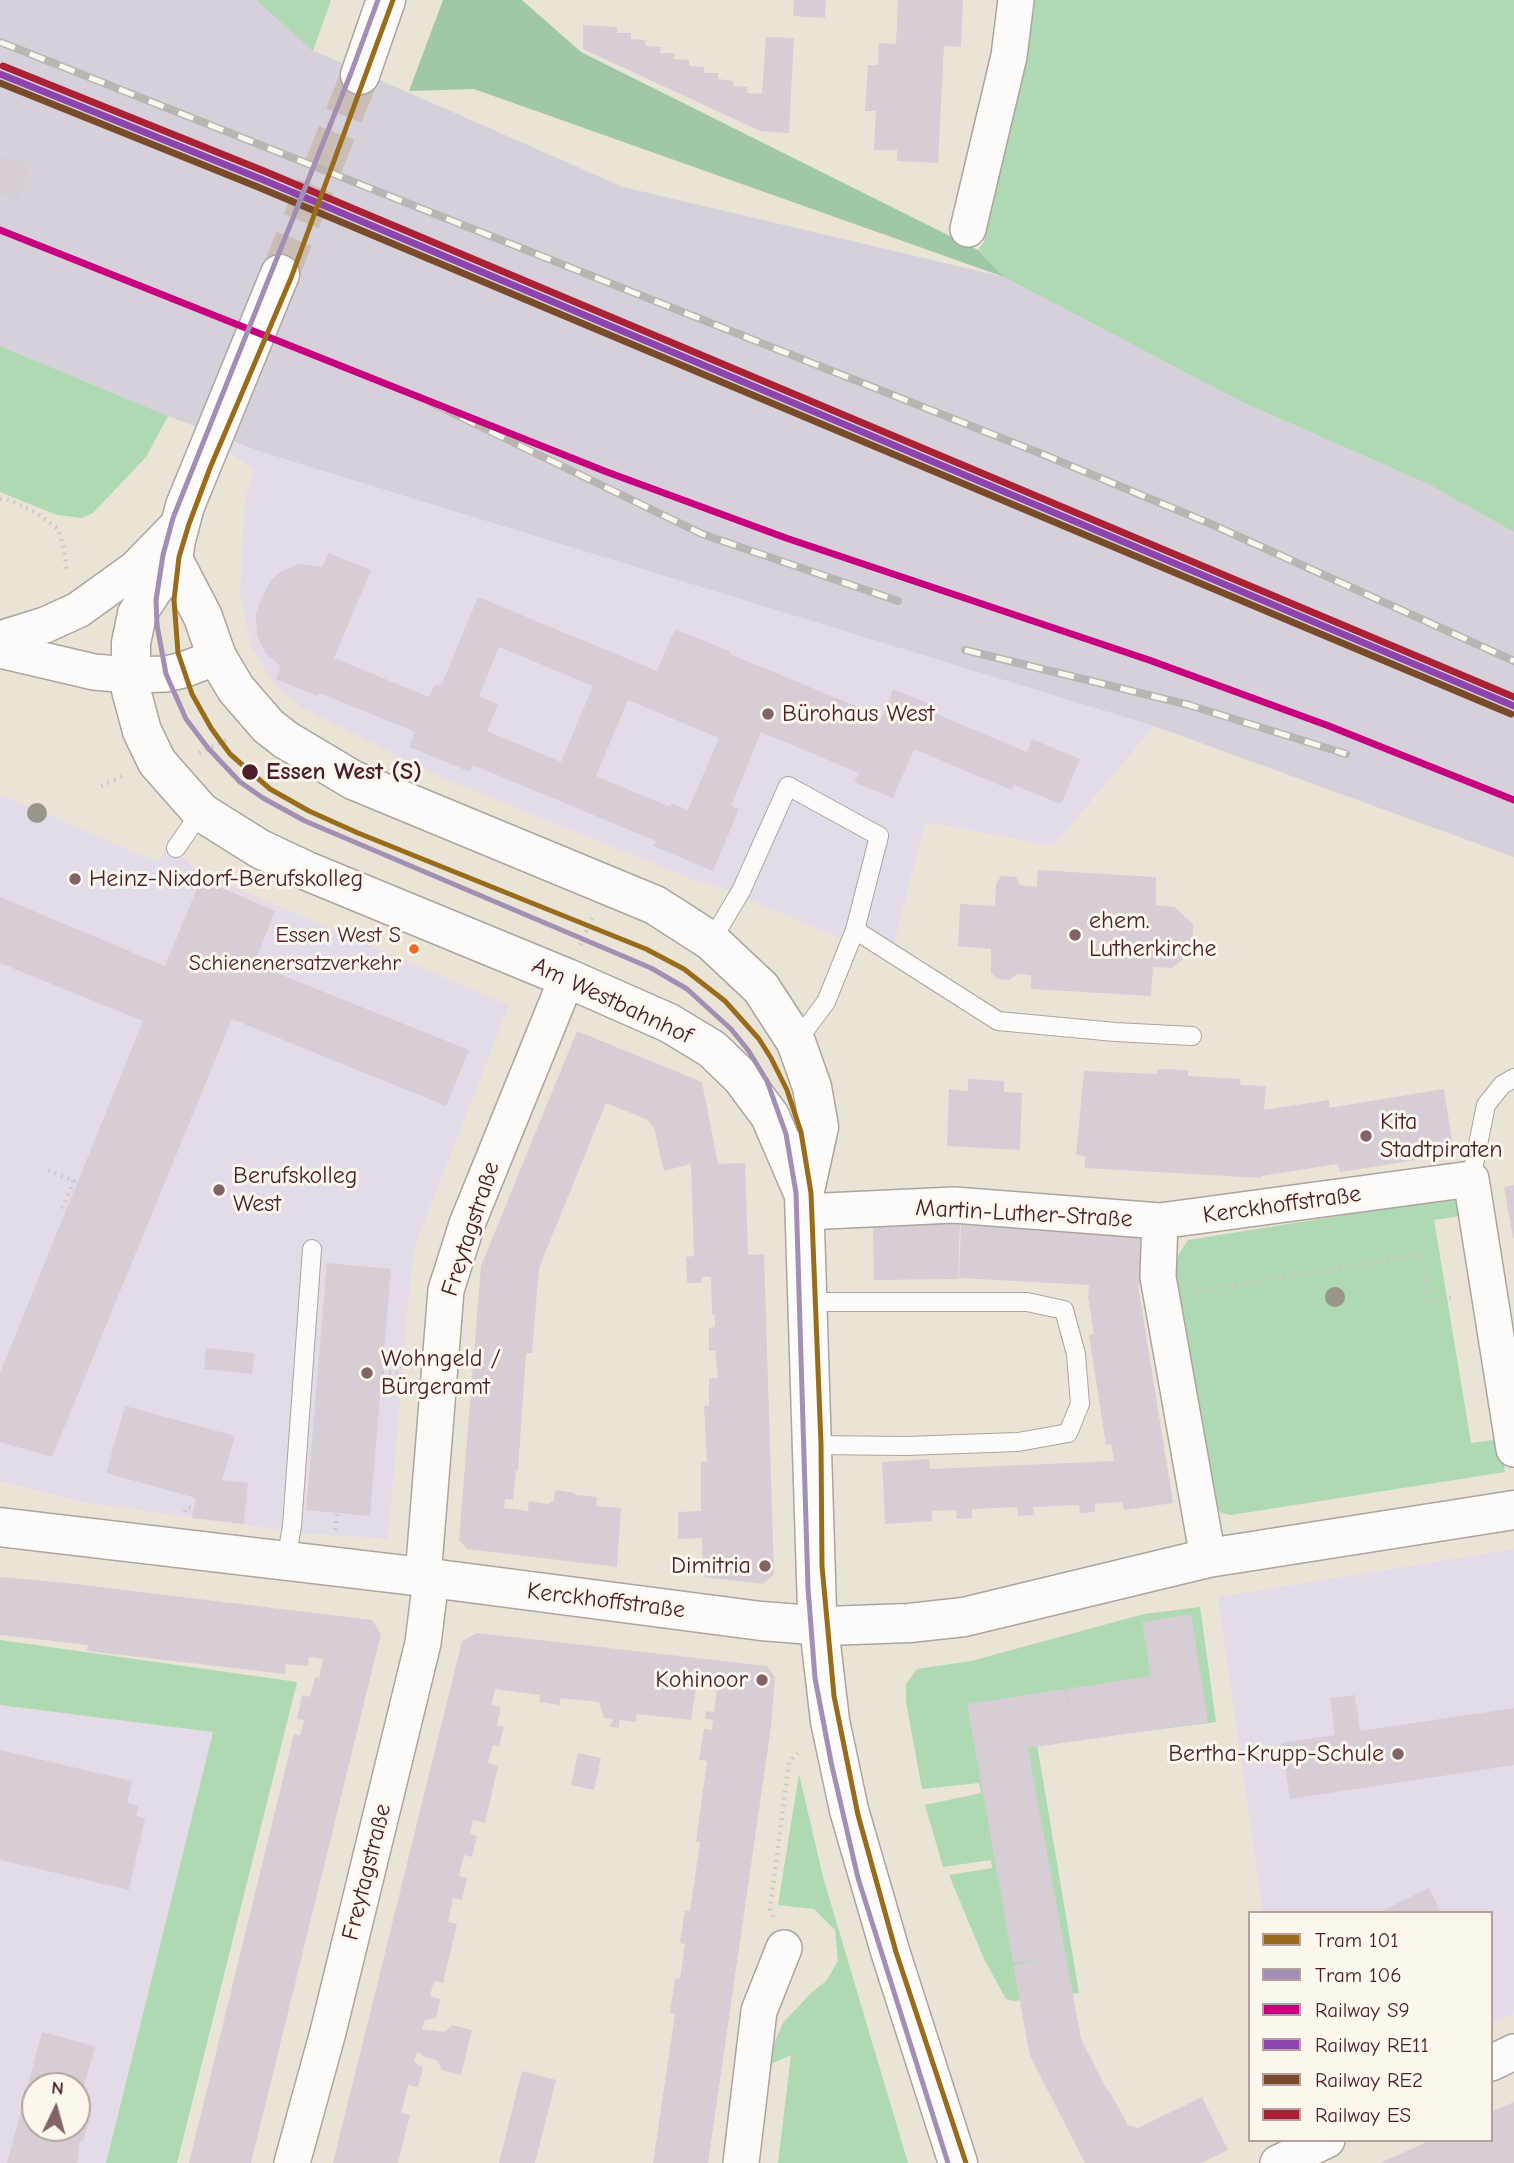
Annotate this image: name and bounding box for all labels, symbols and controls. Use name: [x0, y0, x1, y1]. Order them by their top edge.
place label: Bürohaus West: [782, 700, 935, 728]
marker: Bürohaus West: [760, 706, 776, 722]
place label: Essen West (S): [266, 758, 422, 786]
marker: Essen West (S): [240, 762, 260, 782]
place label: Heinz-Nixdorf-Berufskolleg: [89, 865, 363, 893]
marker: Heinz-Nixdorf-Berufskolleg: [67, 871, 83, 887]
place label: ehem. Lutherkirche: [1089, 907, 1217, 963]
place label: Essen West S Schienenersatzverkehr: [189, 923, 401, 974]
marker: ehem. Lutherkirche: [1067, 927, 1083, 943]
marker: Essen West S Schienenersatzverkehr: [407, 942, 421, 956]
street label: Am Westbahnhof: [527, 951, 697, 1051]
place label: Kita Stadtpiraten: [1380, 1108, 1502, 1164]
marker: Kita Stadtpiraten: [1358, 1128, 1374, 1144]
street label: Freytagstraße: [436, 1158, 506, 1300]
place label: Berufskolleg West: [233, 1162, 357, 1218]
street label: Kerckhoffstraße: [1201, 1180, 1363, 1230]
marker: Berufskolleg West: [211, 1182, 227, 1198]
street label: Martin-Luther-Straße: [915, 1194, 1133, 1234]
place label: Wohngeld / Bürgeramt: [381, 1345, 501, 1401]
marker: Wohngeld / Bürgeramt: [359, 1365, 375, 1381]
place label: Dimitria: [671, 1552, 751, 1580]
marker: Dimitria: [757, 1558, 773, 1574]
street label: Kerckhoffstraße: [525, 1577, 687, 1625]
place label: Kohinoor: [655, 1666, 748, 1694]
marker: Kohinoor: [754, 1672, 770, 1688]
place label: Bertha-Krupp-Schule: [1168, 1740, 1384, 1768]
marker: Bertha-Krupp-Schule: [1390, 1746, 1406, 1762]
street label: Freytagstraße: [336, 1801, 398, 1943]
legend: [1248, 1911, 1493, 2142]
text: Tram 101: [1315, 1928, 1399, 1952]
text: Tram 106: [1315, 1963, 1402, 1987]
text: Railway S9: [1315, 1998, 1410, 2022]
text: Railway RE11: [1315, 2033, 1429, 2057]
text: Railway RE2: [1315, 2068, 1423, 2092]
north arrow: [21, 2072, 91, 2142]
text: N: [51, 2077, 65, 2100]
text: Railway ES: [1315, 2103, 1411, 2127]

